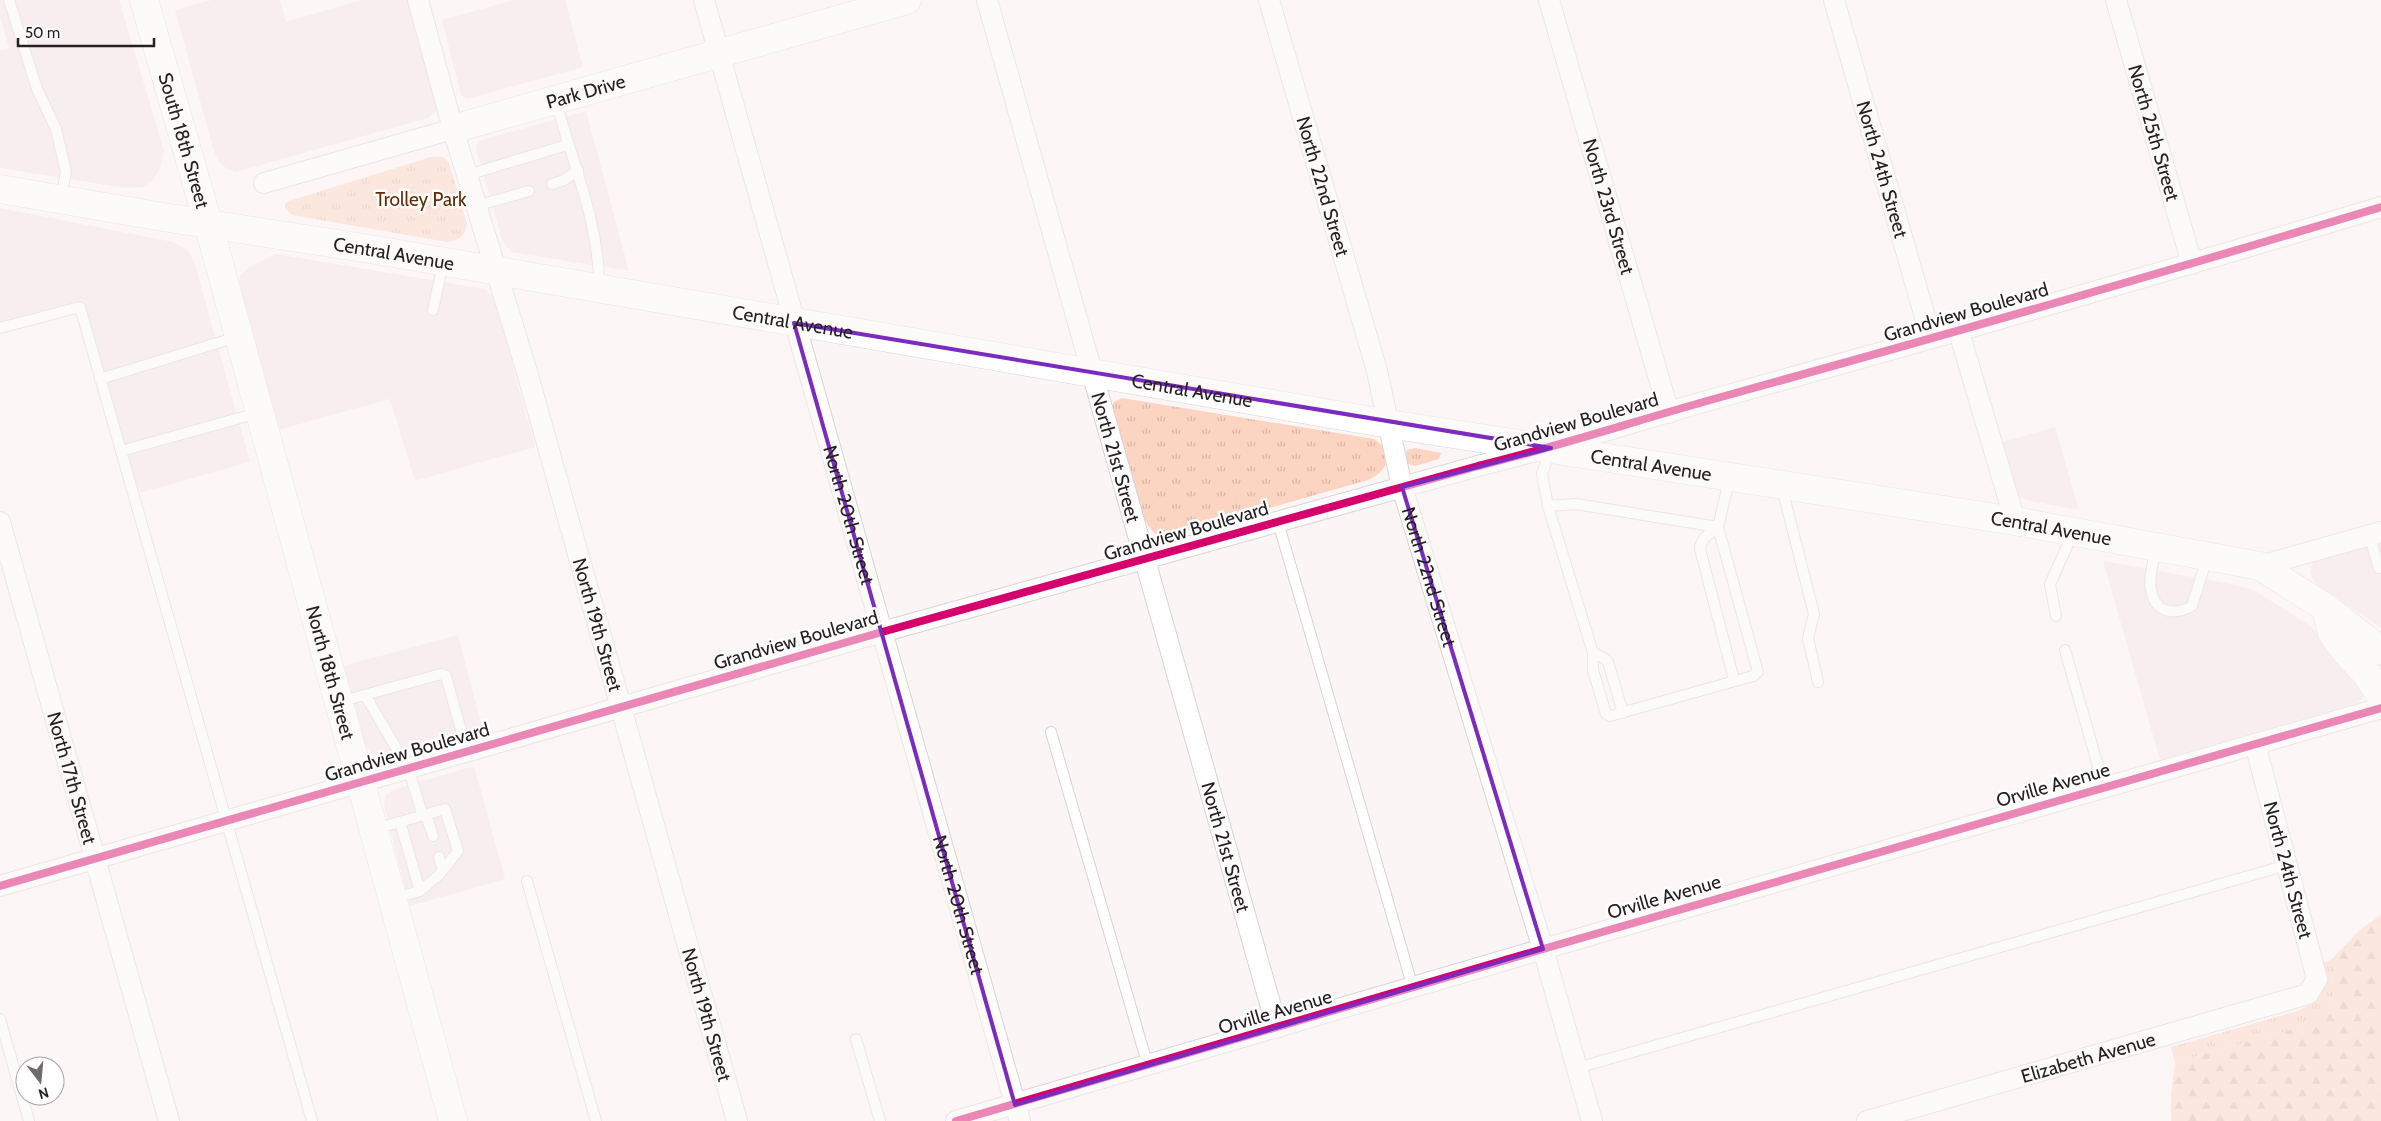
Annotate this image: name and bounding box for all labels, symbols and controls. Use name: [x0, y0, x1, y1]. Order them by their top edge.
scale bar: [18, 15, 154, 47]
text: 50 m: [25, 24, 60, 42]
street label: North 25th Street: [2124, 62, 2185, 204]
street label: Park Drive: [544, 69, 628, 113]
street label: South 18th Street: [154, 70, 215, 211]
street label: North 24th Street: [1852, 98, 1913, 241]
street label: North 22nd Street: [1292, 114, 1355, 260]
street label: North 23rd Street: [1578, 136, 1640, 278]
park label: Trolley Park: [375, 188, 467, 211]
street label: Central Avenue: [332, 232, 456, 275]
street label: Grandview Boulevard: [1881, 277, 2051, 347]
street label: Central Avenue: [731, 300, 855, 343]
street label: Central Avenue: [1130, 369, 1255, 412]
street label: Grandview Boulevard: [1491, 387, 1661, 457]
street label: North 21st Street: [1087, 389, 1145, 525]
street label: North 20th Street: [819, 443, 880, 588]
street label: Central Avenue: [1589, 444, 1713, 485]
street label: Grandview Boulevard: [1101, 496, 1271, 566]
street label: North 22nd Street: [1397, 504, 1462, 650]
street label: Central Avenue: [1989, 506, 2114, 550]
street label: North 19th Street: [568, 555, 628, 694]
street label: North 18th Street: [301, 603, 360, 743]
street label: Grandview Boulevard: [711, 605, 881, 675]
street label: North 17th Street: [43, 709, 102, 847]
street label: Grandview Boulevard: [322, 717, 492, 787]
street label: Orville Avenue: [1994, 758, 2113, 812]
street label: North 21st Street: [1197, 779, 1255, 915]
street label: North 24th Street: [2259, 799, 2318, 942]
street label: North 20th Street: [928, 832, 990, 978]
street label: Orville Avenue: [1605, 870, 1724, 924]
street label: North 19th Street: [678, 945, 737, 1084]
street label: Orville Avenue: [1216, 985, 1335, 1039]
street label: Elizabeth Avenue: [2018, 1027, 2158, 1088]
north arrow: [15, 1056, 65, 1106]
text: N: [36, 1083, 51, 1104]

